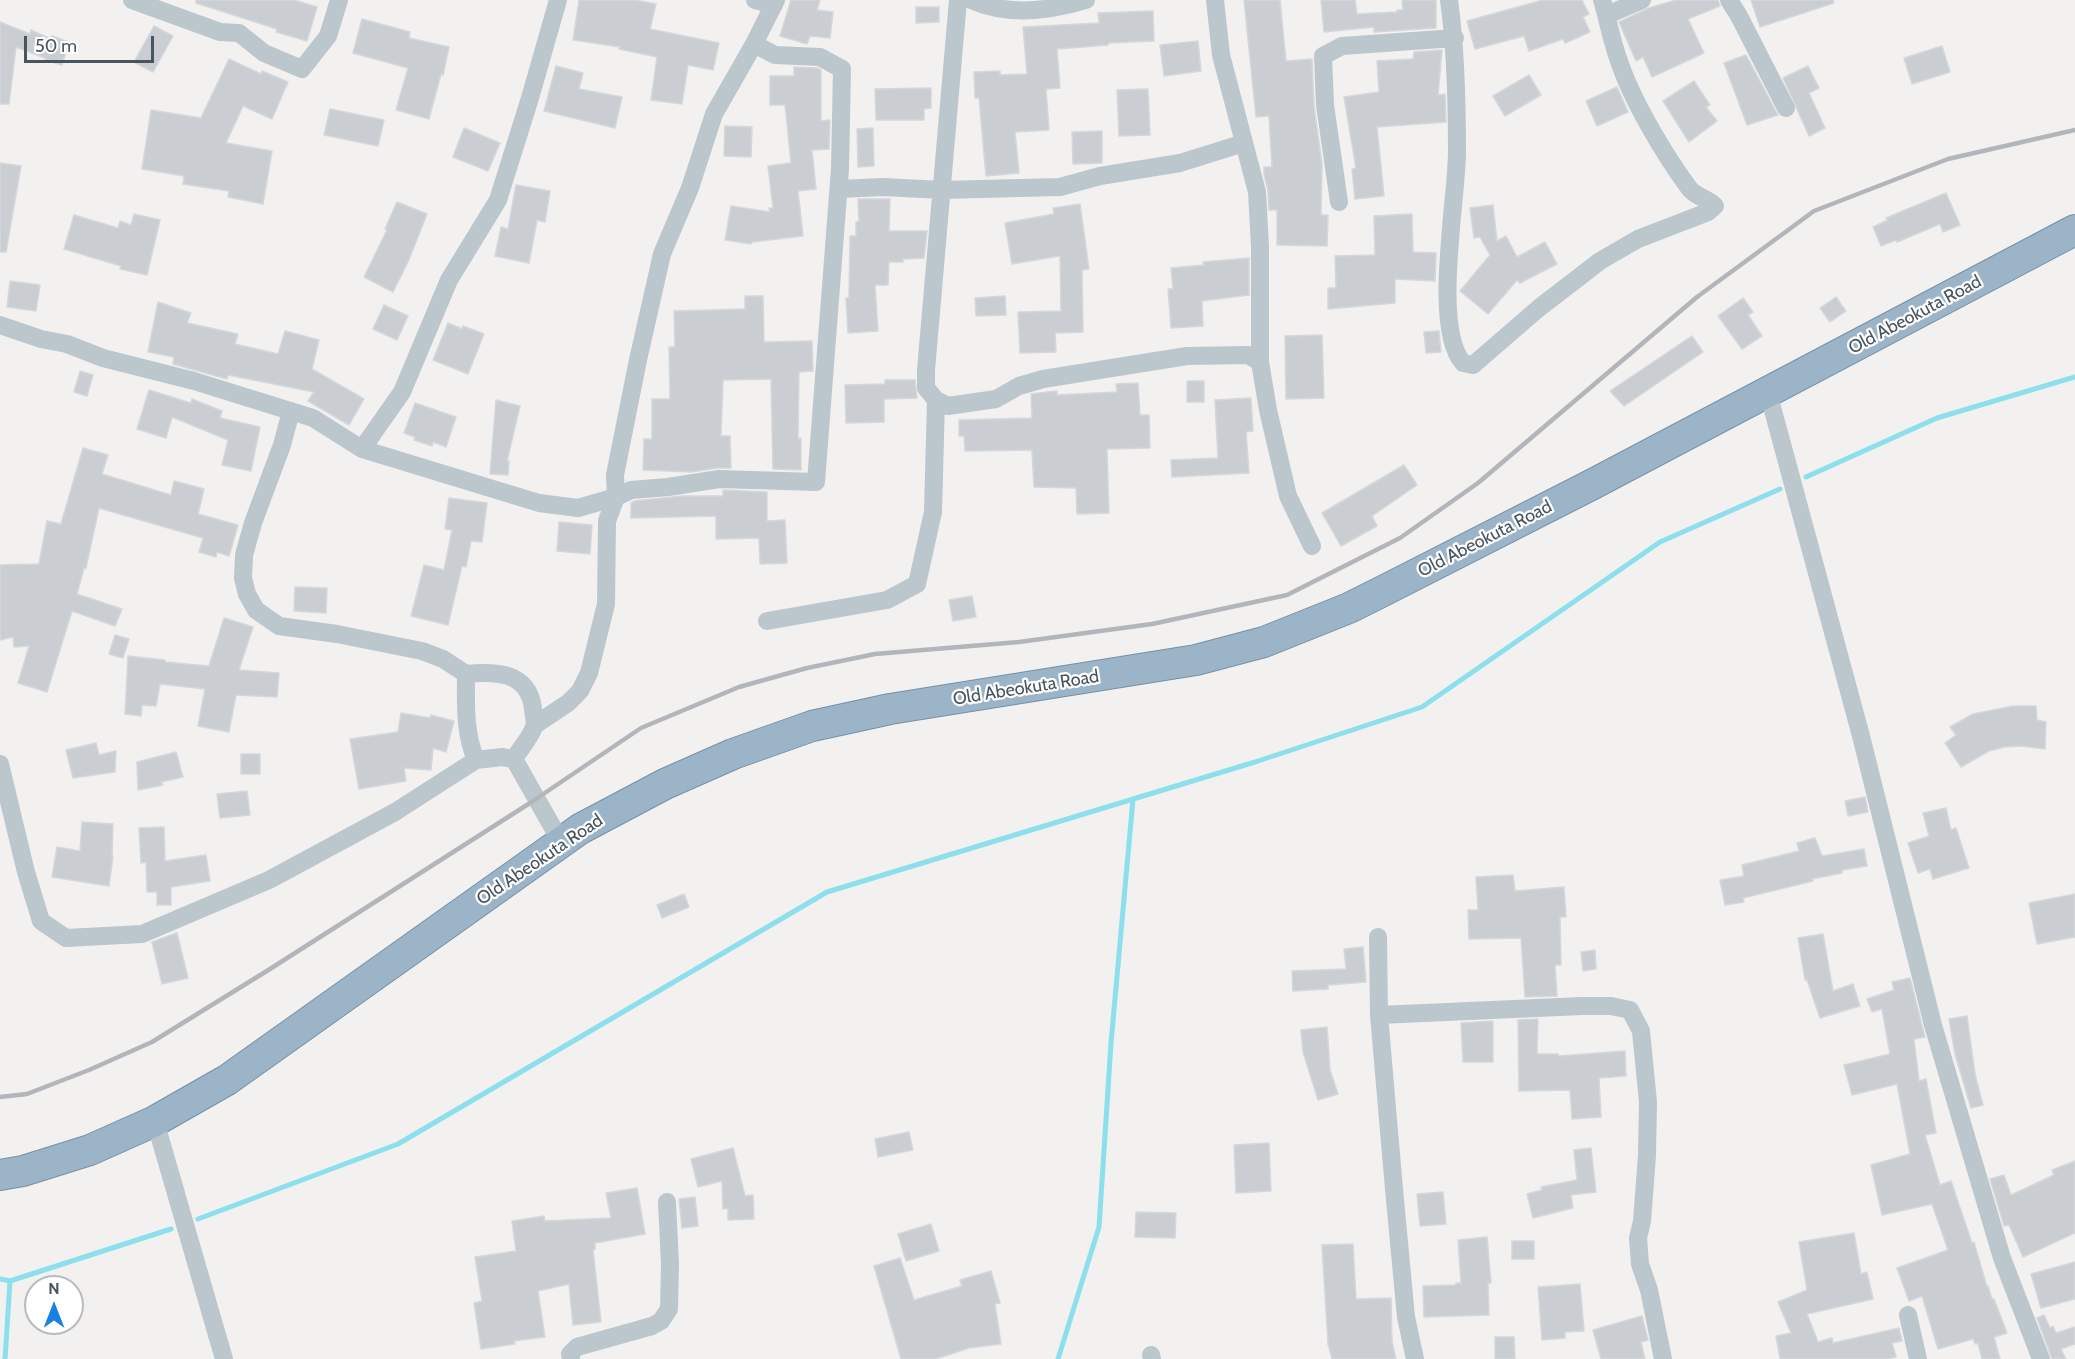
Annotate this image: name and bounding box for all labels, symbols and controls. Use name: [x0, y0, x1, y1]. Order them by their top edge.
scale bar: [27, 24, 158, 62]
text: 50 m: [35, 35, 77, 57]
street label: Old Abeokuta Road: [1845, 271, 1985, 359]
street label: Old Abeokuta Road: [1414, 496, 1556, 582]
street label: Old Abeokuta Road: [951, 666, 1101, 710]
street label: Old Abeokuta Road: [473, 810, 607, 910]
north arrow: [24, 1275, 84, 1335]
text: N: [48, 1279, 60, 1298]

